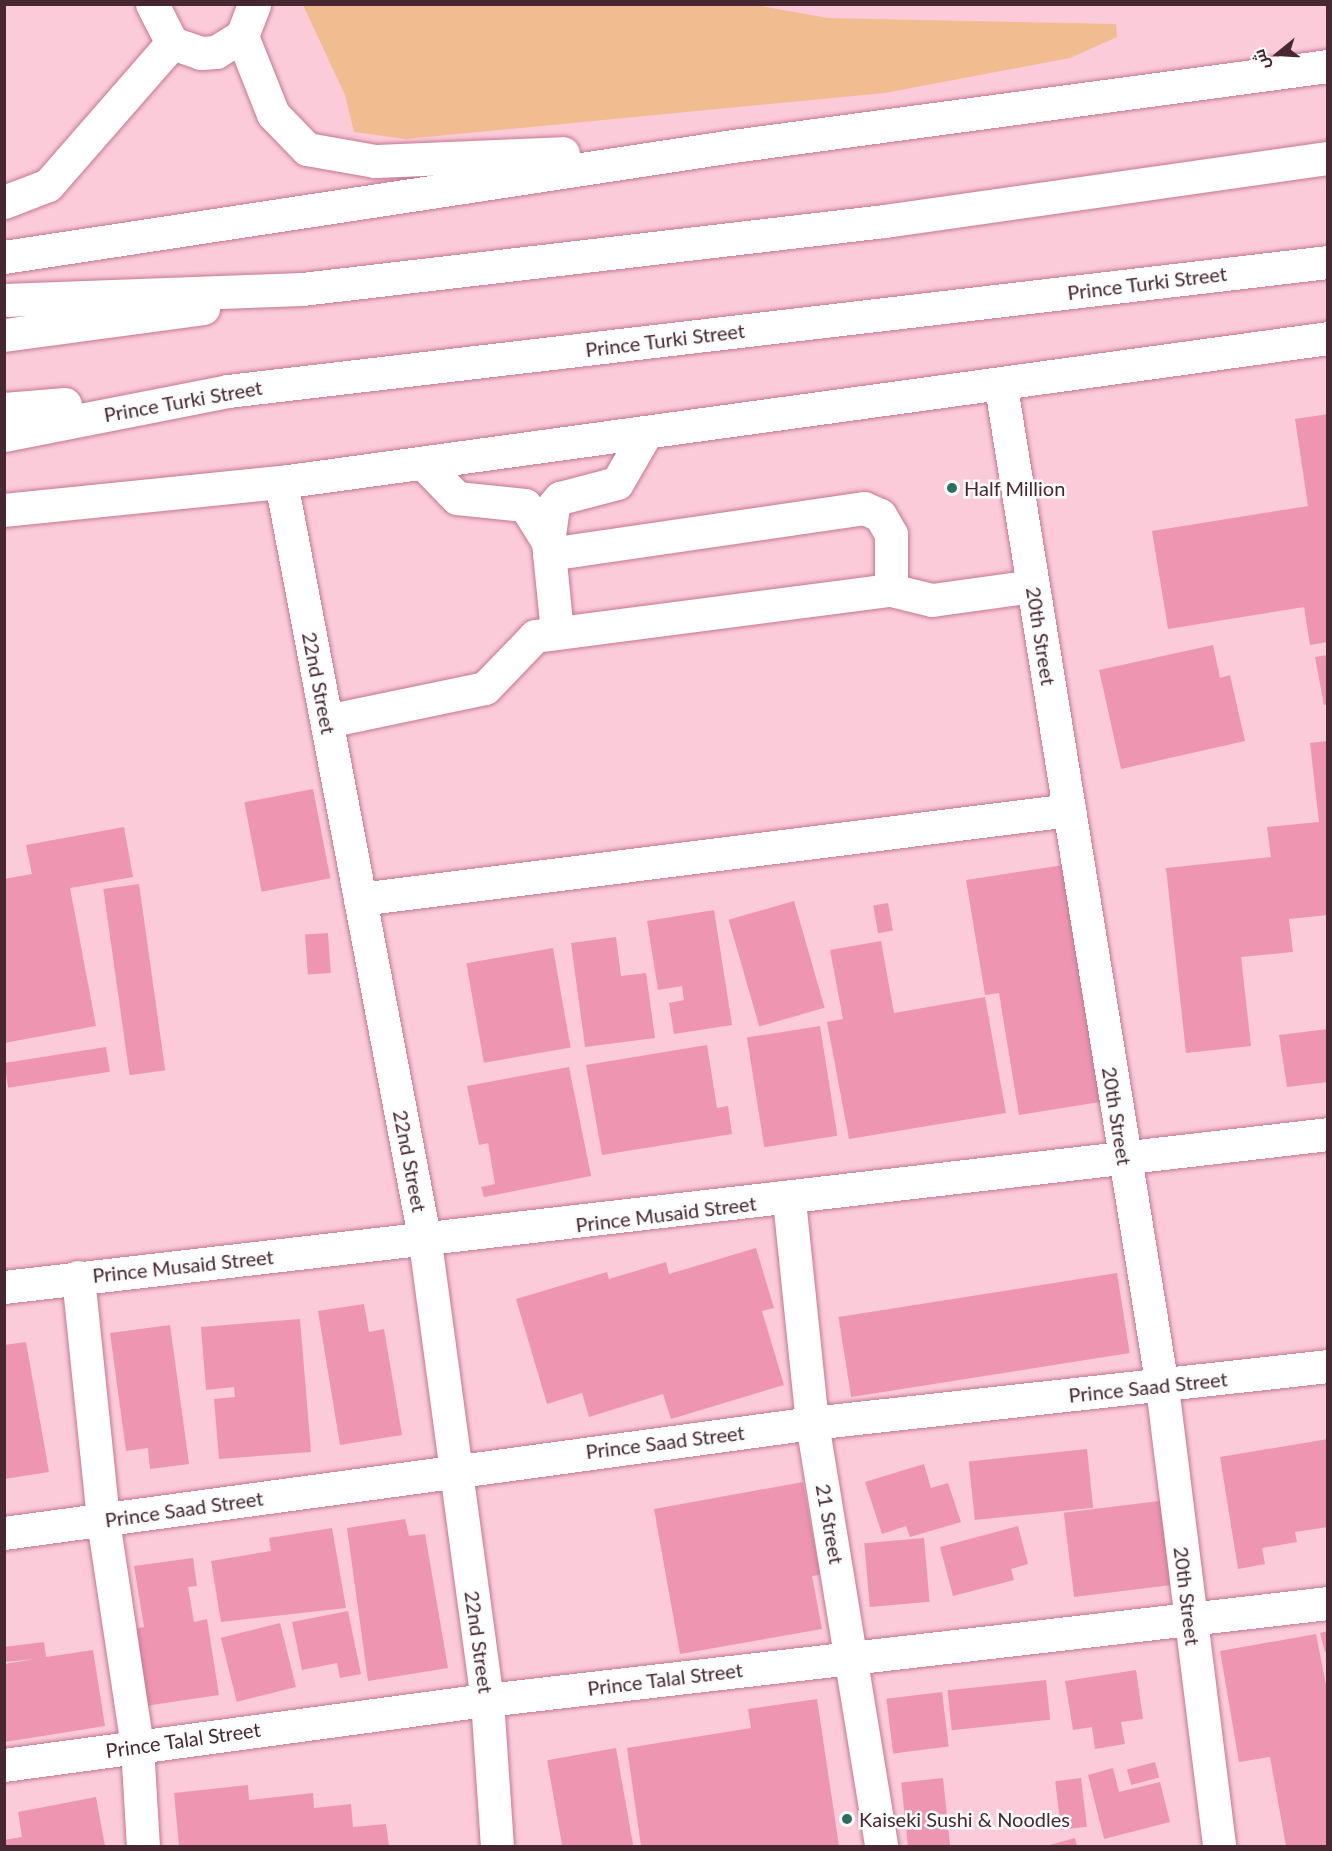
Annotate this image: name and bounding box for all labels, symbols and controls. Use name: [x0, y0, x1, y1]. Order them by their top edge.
north arrow: [1248, 24, 1308, 84]
text: ش: [1248, 47, 1273, 72]
street label: Prince Turki Street: [1066, 261, 1228, 305]
street label: Prince Turki Street: [584, 318, 746, 362]
street label: Prince Turki Street: [102, 375, 264, 427]
place label: Half Million: [964, 476, 1066, 500]
marker: Half Million: [945, 481, 959, 495]
street label: 20th Street: [1021, 585, 1061, 687]
street label: 22nd Street: [297, 630, 341, 736]
street label: 20th Street: [1097, 1065, 1137, 1167]
street label: 22nd Street: [388, 1108, 432, 1214]
street label: Prince Musaid Street: [574, 1191, 758, 1237]
street label: Prince Musaid Street: [91, 1245, 275, 1287]
street label: Prince Saad Street: [1067, 1367, 1229, 1407]
street label: Prince Saad Street: [584, 1420, 746, 1464]
street label: 21 Street: [811, 1482, 849, 1566]
street label: Prince Saad Street: [103, 1486, 265, 1532]
street label: 20th Street: [1169, 1545, 1205, 1647]
street label: 22nd Street: [460, 1589, 498, 1695]
street label: Prince Talal Street: [586, 1658, 744, 1700]
street label: Prince Talal Street: [104, 1717, 262, 1763]
place label: Kaiseki Sushi & Noodles: [859, 1807, 1070, 1831]
marker: Kaiseki Sushi & Noodles: [840, 1812, 854, 1826]

